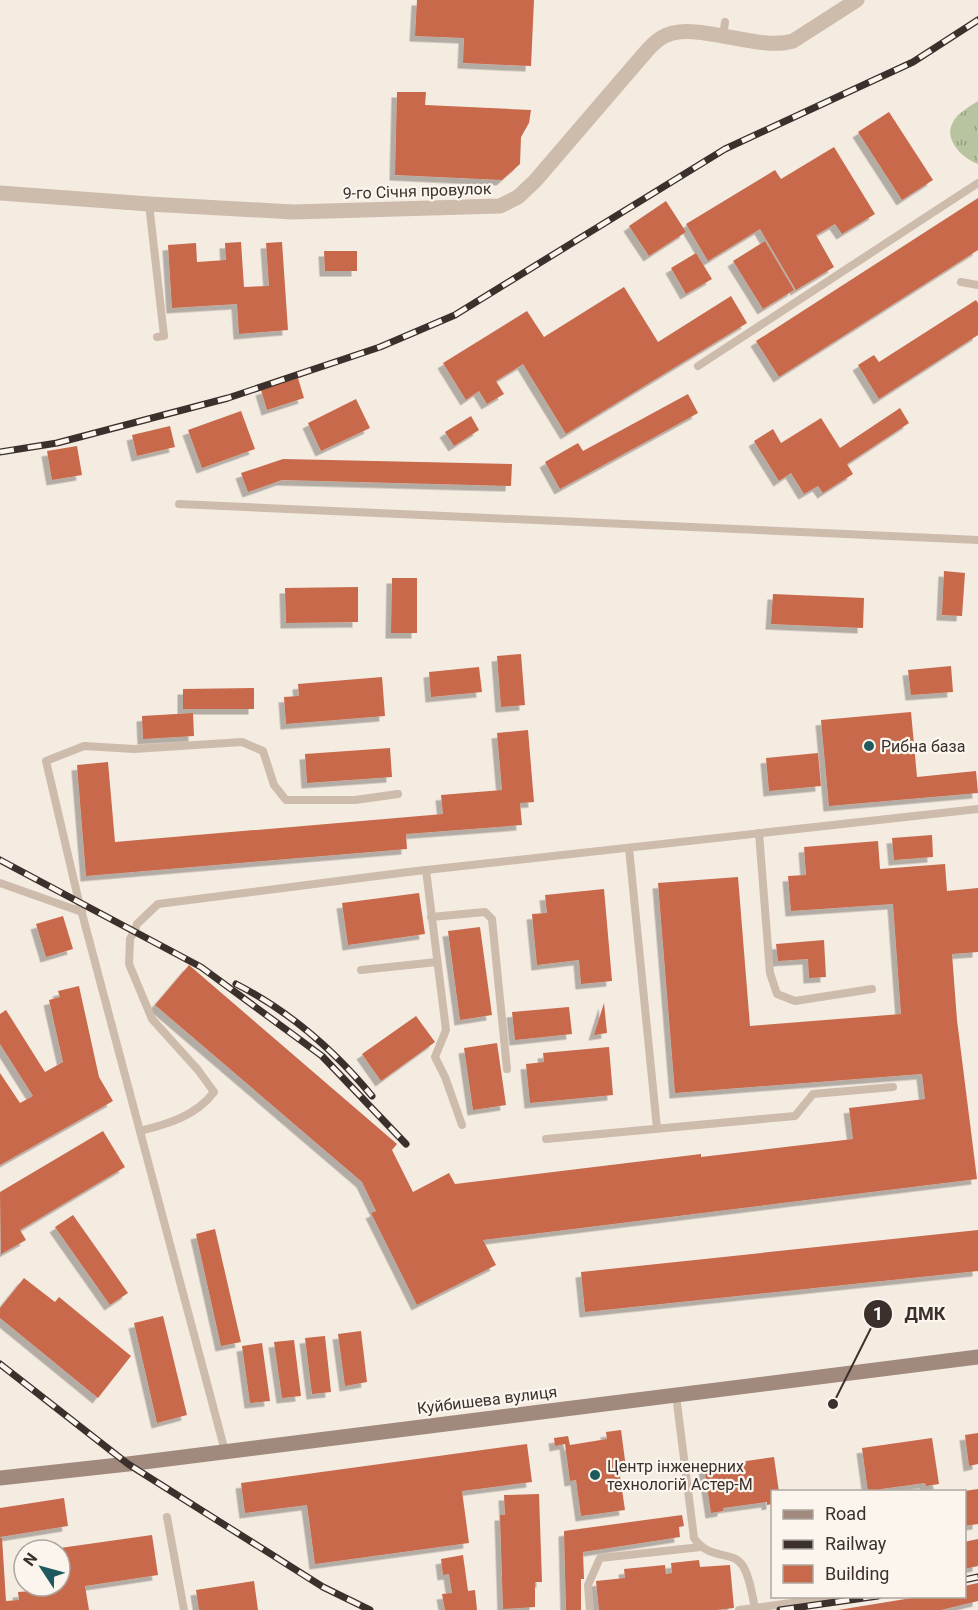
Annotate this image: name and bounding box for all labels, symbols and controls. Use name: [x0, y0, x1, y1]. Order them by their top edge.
street label: 9-го Січня провулок: [342, 179, 492, 203]
place label: Рибна база: [881, 737, 965, 756]
marker: Рибна база: [862, 739, 876, 753]
callout: ДМК: [863, 1296, 958, 1332]
text: 1: [873, 1303, 883, 1324]
text: ДМК: [905, 1303, 946, 1324]
street label: Куйбишева вулиця: [416, 1382, 558, 1418]
place label: Центр інженерних технологій Астер-М: [607, 1457, 753, 1494]
marker: Центр інженерних технологій Астер-М: [588, 1468, 602, 1482]
legend: [771, 1490, 966, 1598]
text: Road: [825, 1503, 866, 1524]
text: Railway: [825, 1533, 887, 1554]
north arrow: [12, 1538, 72, 1598]
text: N: [19, 1549, 41, 1570]
text: Building: [825, 1563, 889, 1584]

